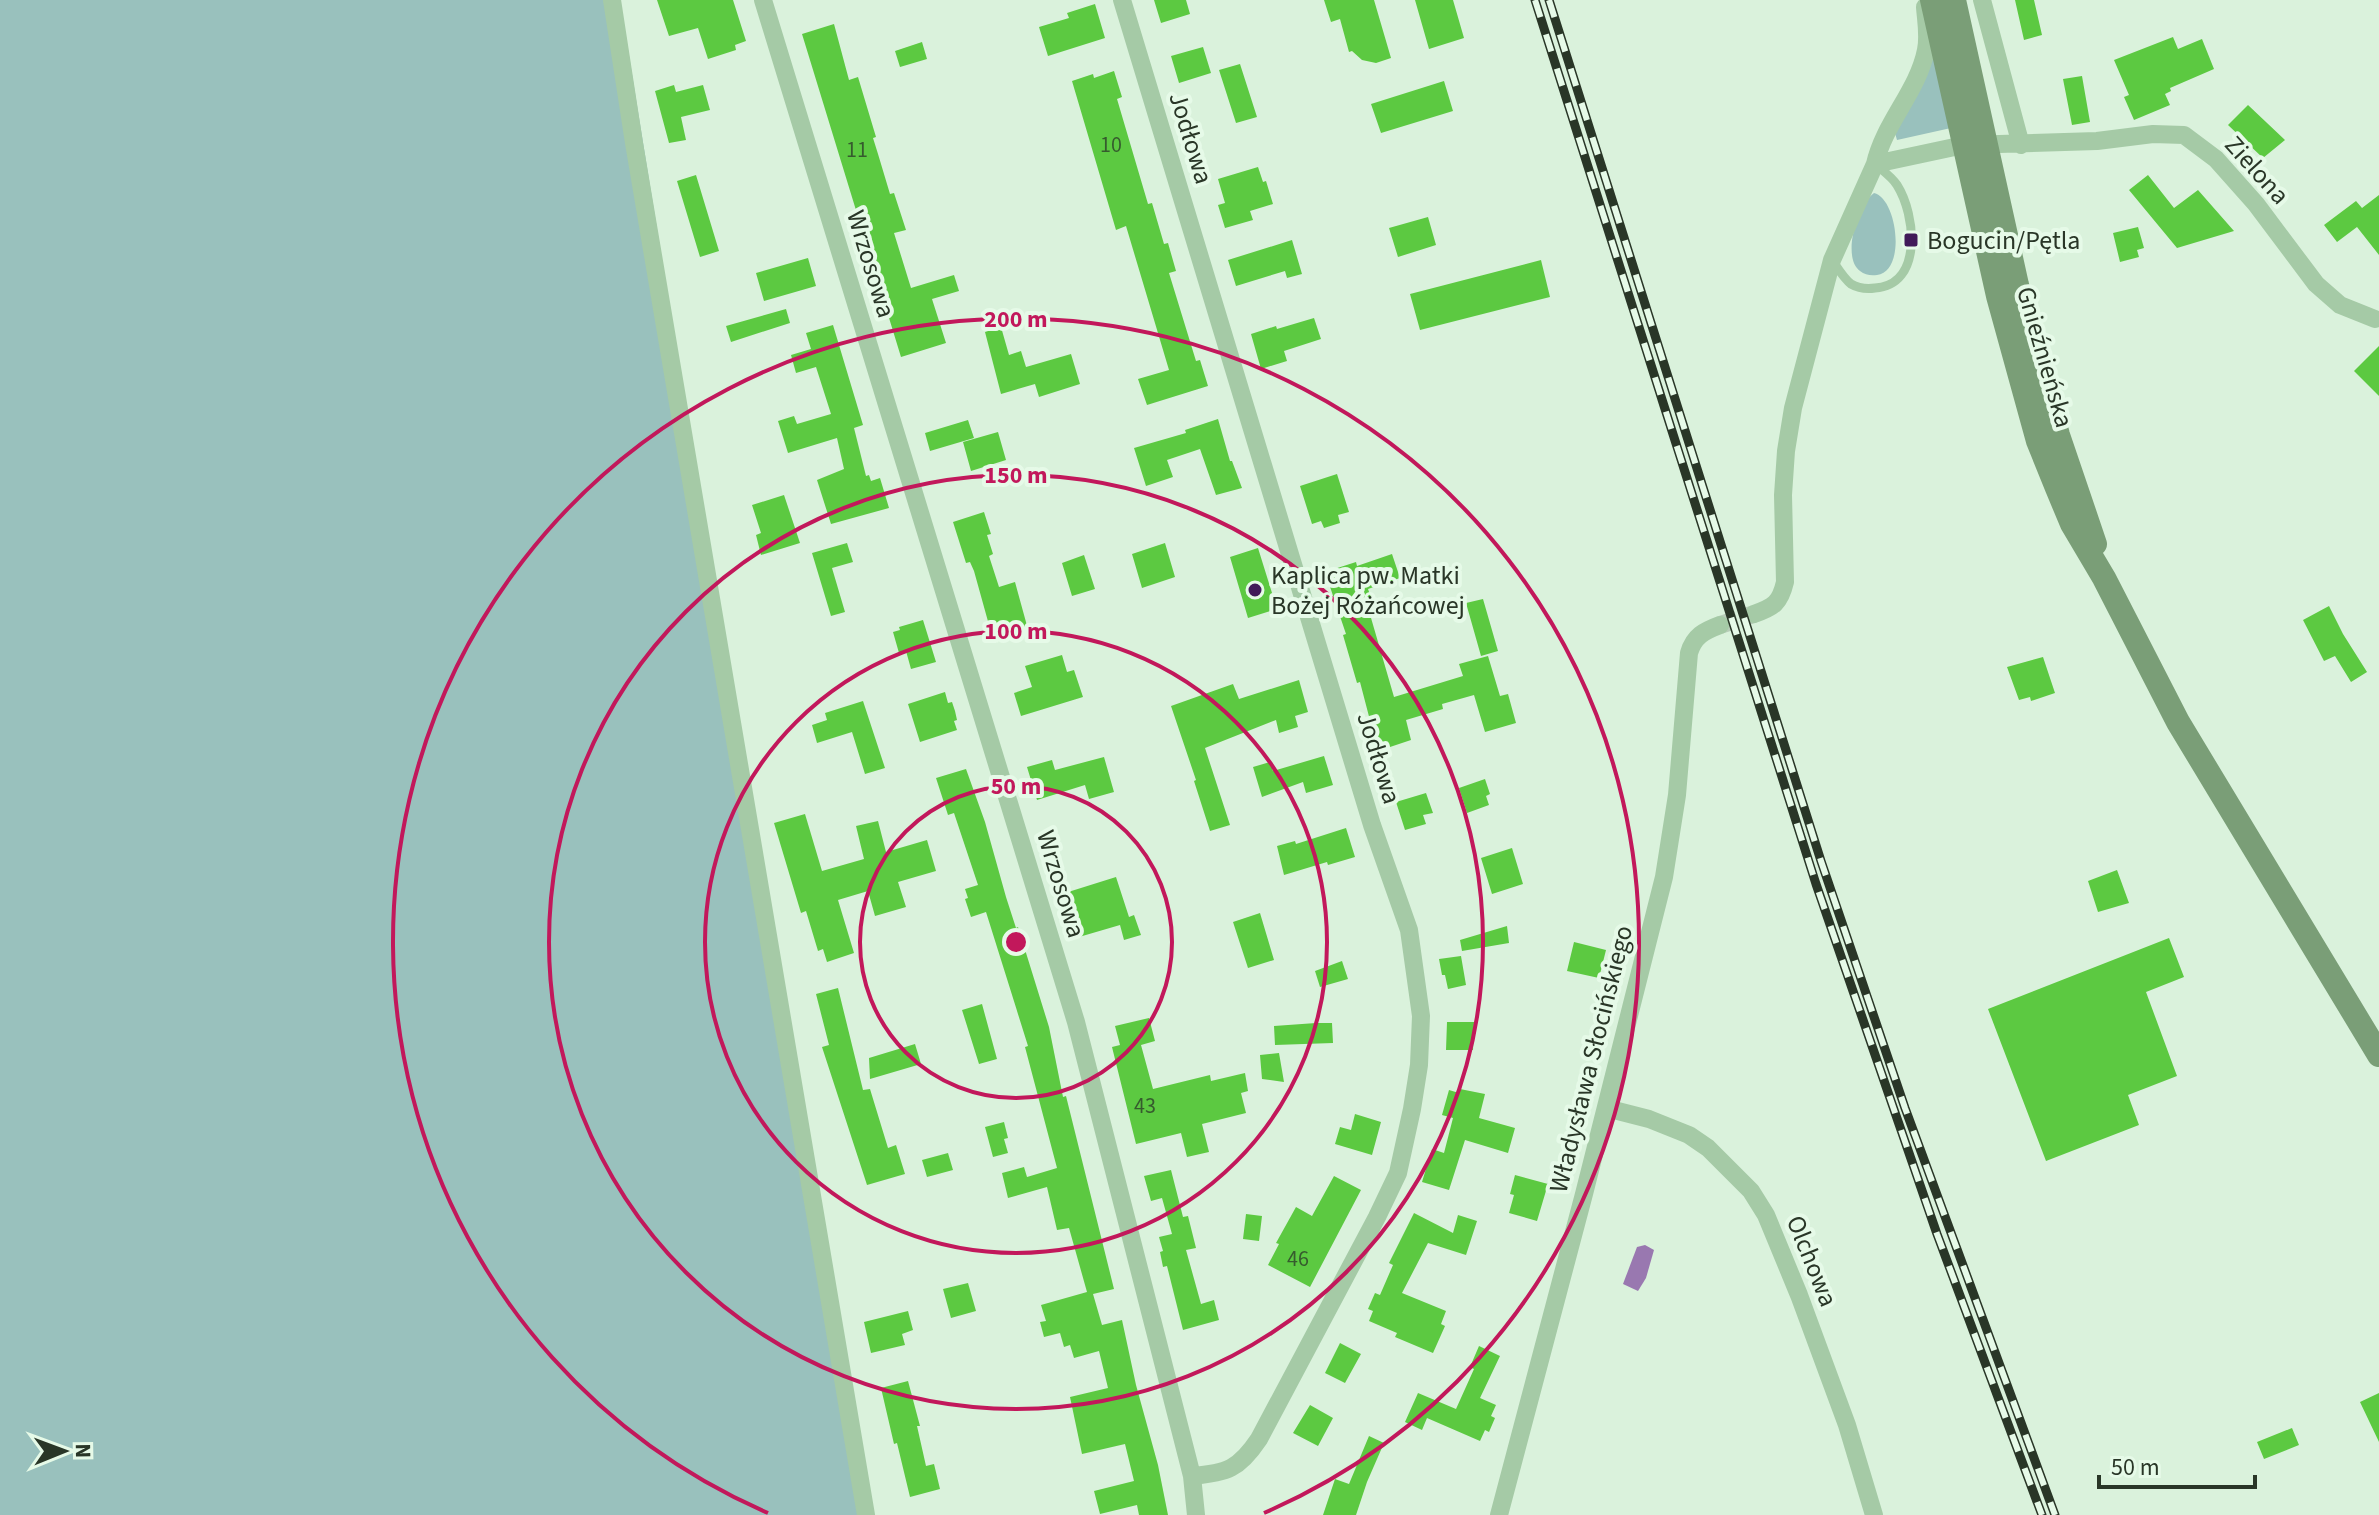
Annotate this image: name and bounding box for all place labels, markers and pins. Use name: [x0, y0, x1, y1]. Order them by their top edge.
place label: Bogucin/Pętla: [1927, 222, 2080, 259]
marker: Bogucin/Pętla: [1902, 231, 1920, 249]
place label: Kaplica pw. Matki Bożej Różańcowej: [1271, 557, 1465, 624]
marker: Kaplica pw. Matki Bożej Różańcowej: [1246, 581, 1264, 599]
centre of rings: [1002, 928, 1030, 956]

